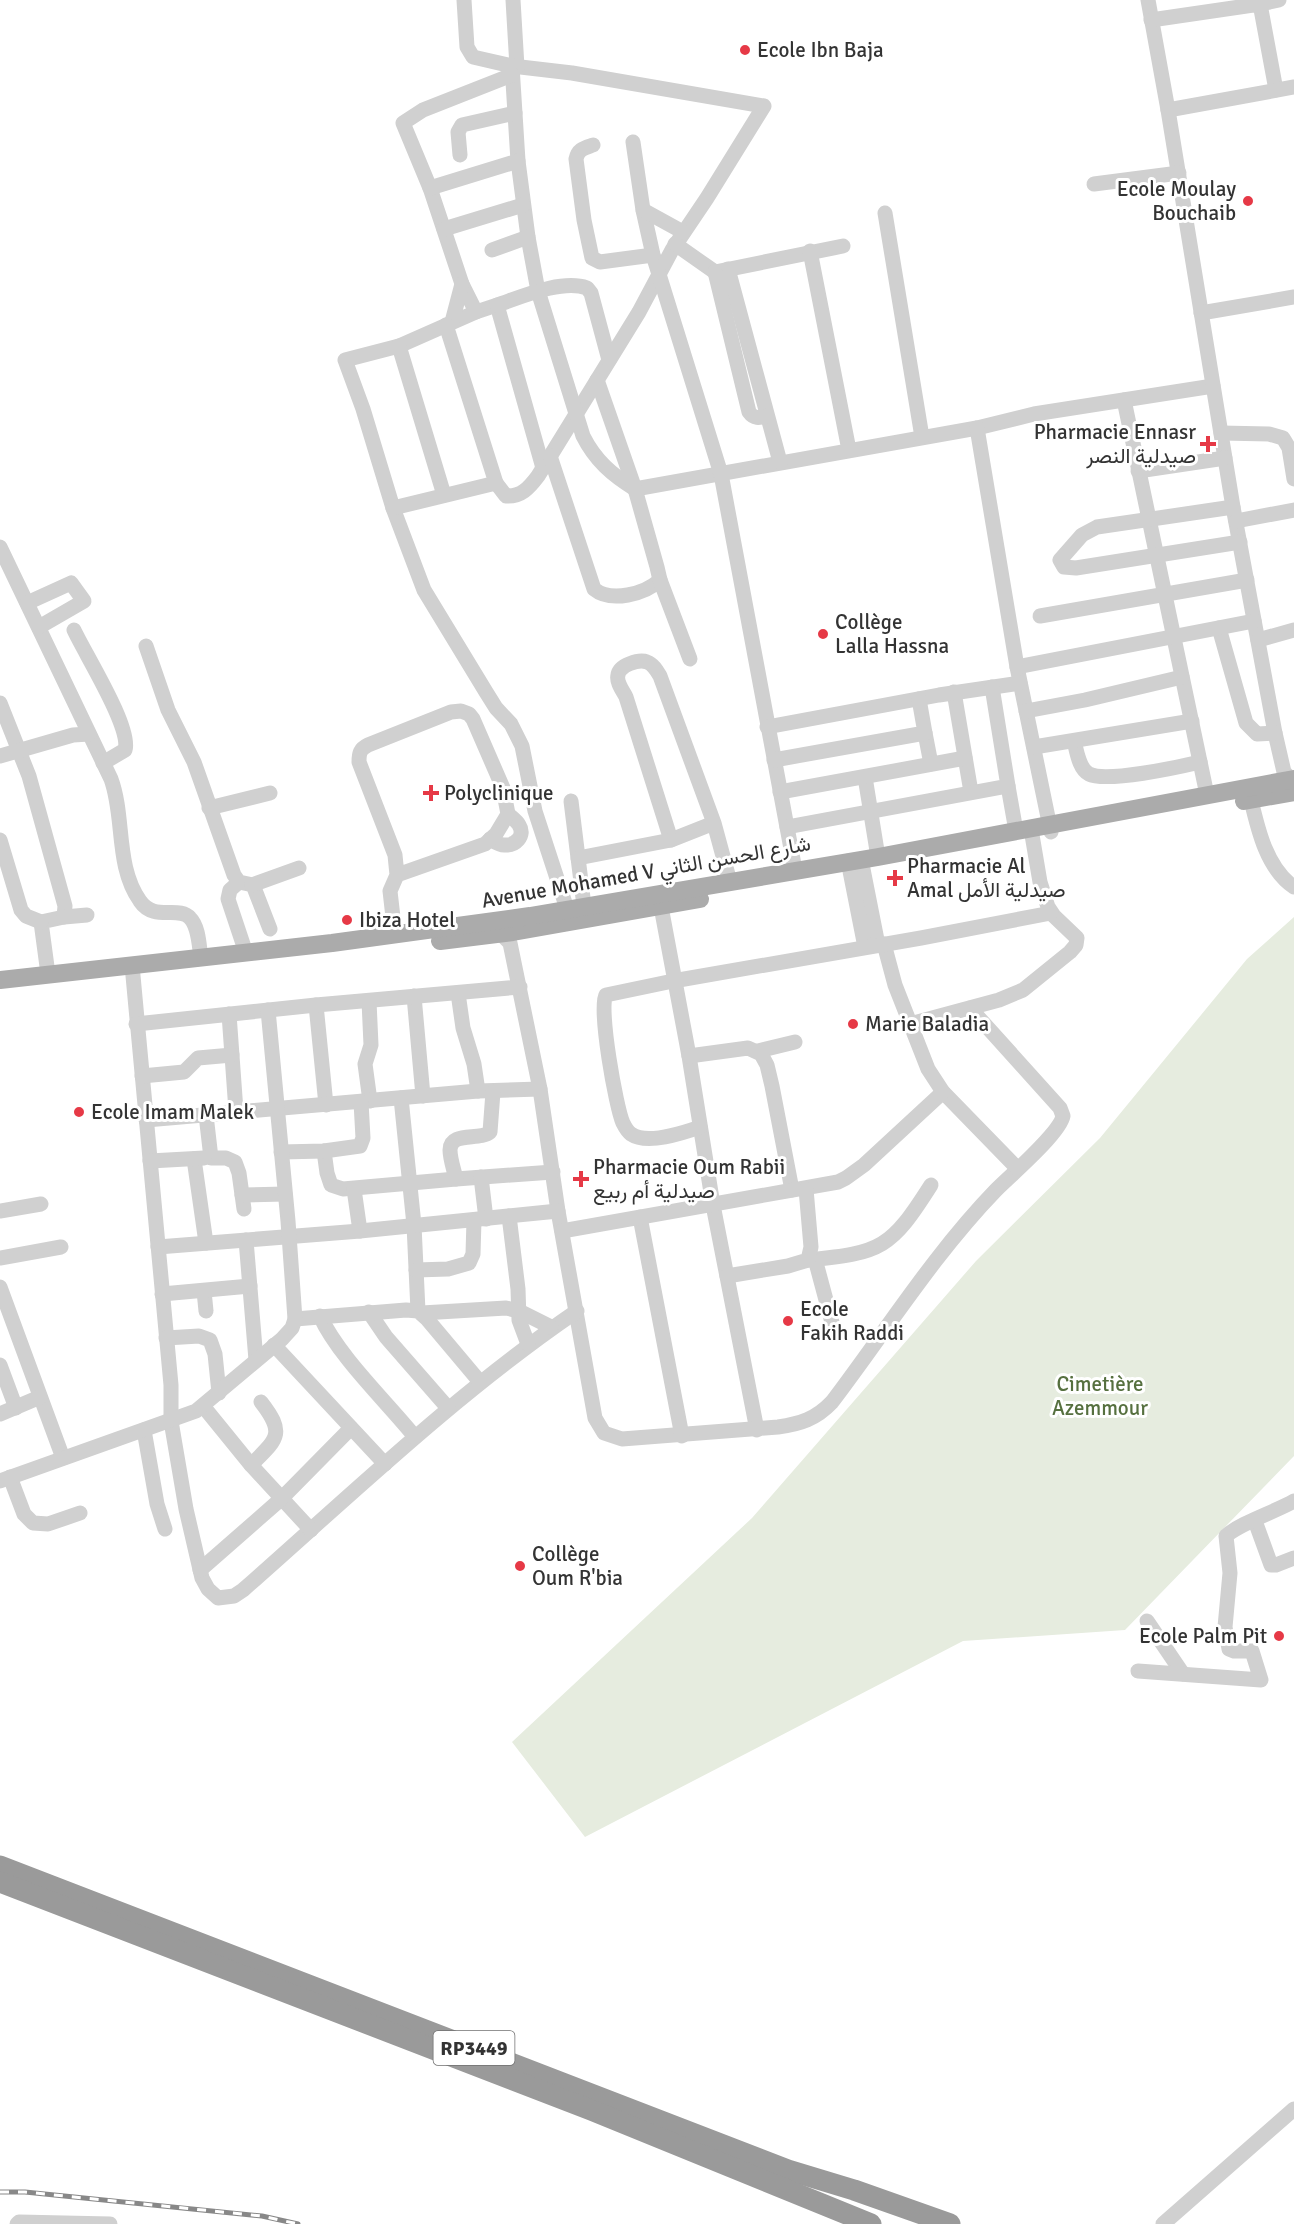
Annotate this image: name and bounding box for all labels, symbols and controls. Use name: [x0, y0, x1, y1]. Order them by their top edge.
place label: Ecole Ibn Baja: [757, 37, 884, 63]
marker: Ecole Ibn Baja: [738, 43, 752, 57]
place label: Ecole Moulay Bouchaib: [1117, 176, 1236, 226]
marker: Ecole Moulay Bouchaib: [1241, 194, 1255, 208]
place label: Pharmacie Ennasr صيدلية النصر: [1034, 419, 1196, 469]
marker: Pharmacie Ennasr صيدلية النصر: [1201, 437, 1215, 451]
place label: Collège Lalla Hassna: [835, 609, 949, 659]
marker: Collège Lalla Hassna: [816, 627, 830, 641]
place label: Polyclinique: [444, 780, 554, 806]
marker: Polyclinique: [422, 784, 440, 802]
street label: Avenue Mohamed V شارع الحسن الثاني: [479, 830, 813, 918]
place label: Pharmacie Al Amal صيدلية الأمل: [907, 853, 1066, 903]
marker: Pharmacie Al Amal صيدلية الأمل: [888, 871, 902, 885]
place label: Ibiza Hotel: [359, 907, 455, 933]
marker: Ibiza Hotel: [340, 913, 354, 927]
place label: Marie Baladia: [865, 1011, 989, 1037]
marker: Marie Baladia: [846, 1017, 860, 1031]
place label: Ecole Imam Malek: [91, 1099, 254, 1125]
marker: Ecole Imam Malek: [72, 1105, 86, 1119]
place label: Pharmacie Oum Rabii صيدلية أم ربيع: [593, 1154, 785, 1205]
marker: Pharmacie Oum Rabii صيدلية أم ربيع: [574, 1172, 588, 1186]
place label: Ecole Fakih Raddi: [800, 1296, 904, 1346]
marker: Ecole Fakih Raddi: [781, 1314, 795, 1328]
park label: Cimetière Azemmour: [1052, 1371, 1148, 1421]
place label: Collège Oum R'bia: [532, 1541, 623, 1591]
marker: Collège Oum R'bia: [513, 1559, 527, 1573]
place label: Ecole Palm Pit: [1139, 1623, 1267, 1649]
marker: Ecole Palm Pit: [1272, 1629, 1286, 1643]
road number: RP3449: [434, 2031, 514, 2065]

